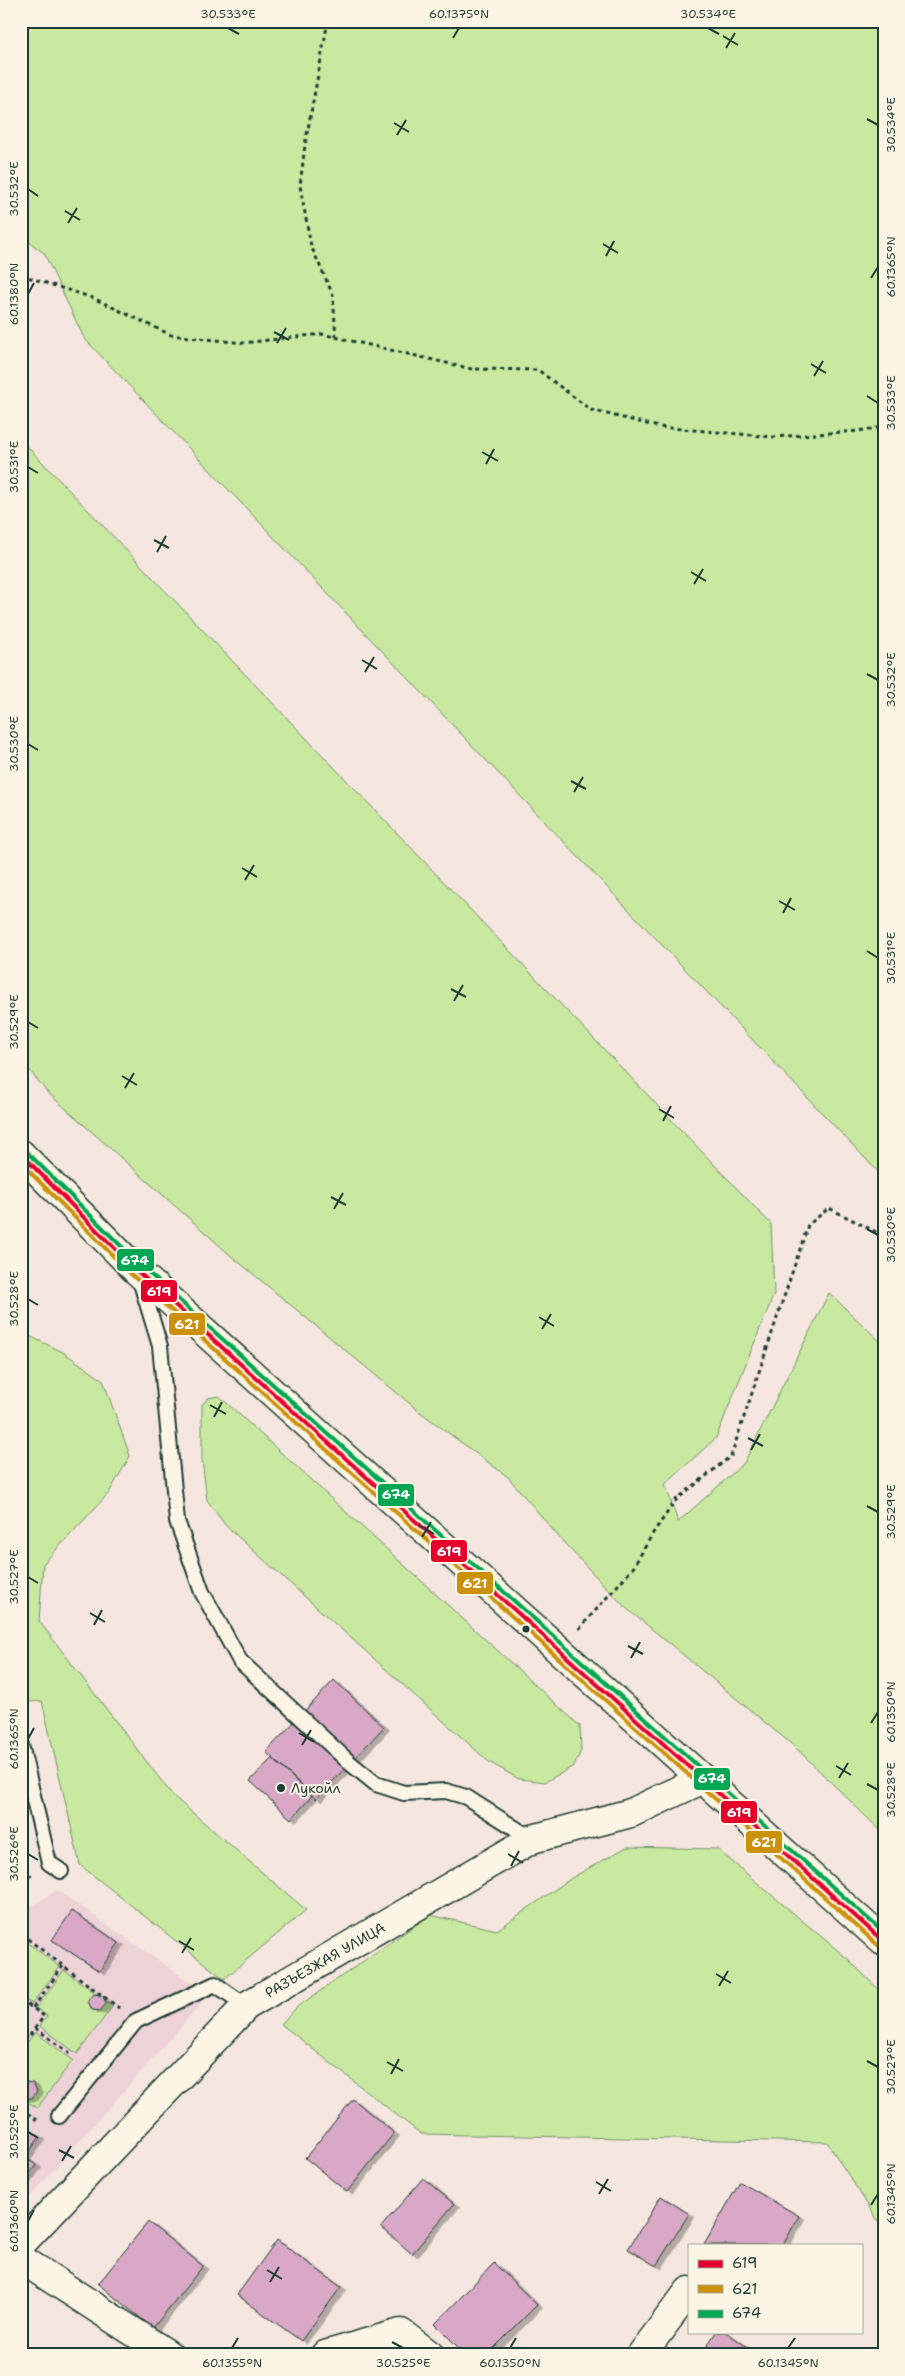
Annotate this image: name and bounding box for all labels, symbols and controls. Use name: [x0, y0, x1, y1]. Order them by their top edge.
text: 30.533°E: [200, 6, 256, 22]
text: 60.1375°N: [429, 6, 489, 22]
text: 30.534°E: [680, 6, 736, 22]
text: 30.534°E: [883, 97, 899, 153]
text: 30.532°E: [6, 161, 22, 217]
text: 60.1365°N: [883, 236, 899, 298]
text: 60.1380°N: [6, 263, 22, 325]
text: 30.533°E: [883, 375, 899, 431]
text: 30.531°E: [6, 441, 22, 493]
text: 30.532°E: [883, 652, 899, 708]
text: 30.530°E: [6, 716, 22, 772]
text: 30.531°E: [883, 932, 899, 984]
text: 30.529°E: [6, 994, 22, 1050]
text: 30.530°E: [883, 1207, 899, 1263]
line badge: 674: [116, 1248, 155, 1272]
text: 674: [121, 1251, 149, 1269]
text: 30.528°E: [6, 1271, 22, 1327]
line badge: 619: [140, 1279, 178, 1303]
text: 619: [147, 1282, 171, 1300]
line badge: 621: [168, 1312, 206, 1336]
text: 621: [175, 1315, 199, 1333]
line badge: 674: [377, 1483, 415, 1507]
text: 30.529°E: [883, 1484, 899, 1540]
text: 674: [382, 1485, 410, 1503]
line badge: 619: [430, 1539, 468, 1563]
text: 619: [437, 1542, 461, 1560]
text: 30.527°E: [6, 1549, 22, 1605]
line badge: 621: [456, 1571, 494, 1595]
text: 621: [463, 1574, 487, 1592]
unlabelled marker: [521, 1624, 531, 1634]
text: 60.1350°N: [883, 1681, 899, 1743]
text: 60.1365°N: [6, 1708, 22, 1770]
text: 30.528°E: [883, 1762, 899, 1818]
line badge: 674: [693, 1767, 731, 1791]
text: 674: [698, 1769, 726, 1787]
place label: Лукойл: [291, 1779, 341, 1797]
marker: Лукойл: [275, 1782, 287, 1794]
line badge: 619: [720, 1800, 758, 1824]
text: 619: [727, 1803, 751, 1821]
text: 30.526°E: [6, 1826, 22, 1882]
line badge: 621: [745, 1830, 783, 1854]
text: 621: [752, 1833, 776, 1851]
street label: РАЗЪЕЗЖАЯ УЛИЦА: [262, 1918, 388, 2002]
text: 30.527°E: [883, 2039, 899, 2095]
text: 30.525°E: [6, 2105, 22, 2159]
text: 60.1345°N: [883, 2163, 899, 2225]
text: 60.1360°N: [6, 2190, 22, 2252]
legend: [688, 2244, 862, 2334]
text: 619: [732, 2253, 758, 2273]
text: 621: [732, 2279, 758, 2299]
text: 674: [732, 2303, 761, 2323]
text: 60.1355°N: [202, 2355, 262, 2371]
text: 30.525°E: [376, 2355, 430, 2371]
text: 60.1350°N: [479, 2355, 541, 2371]
text: 60.1345°N: [757, 2355, 819, 2371]

